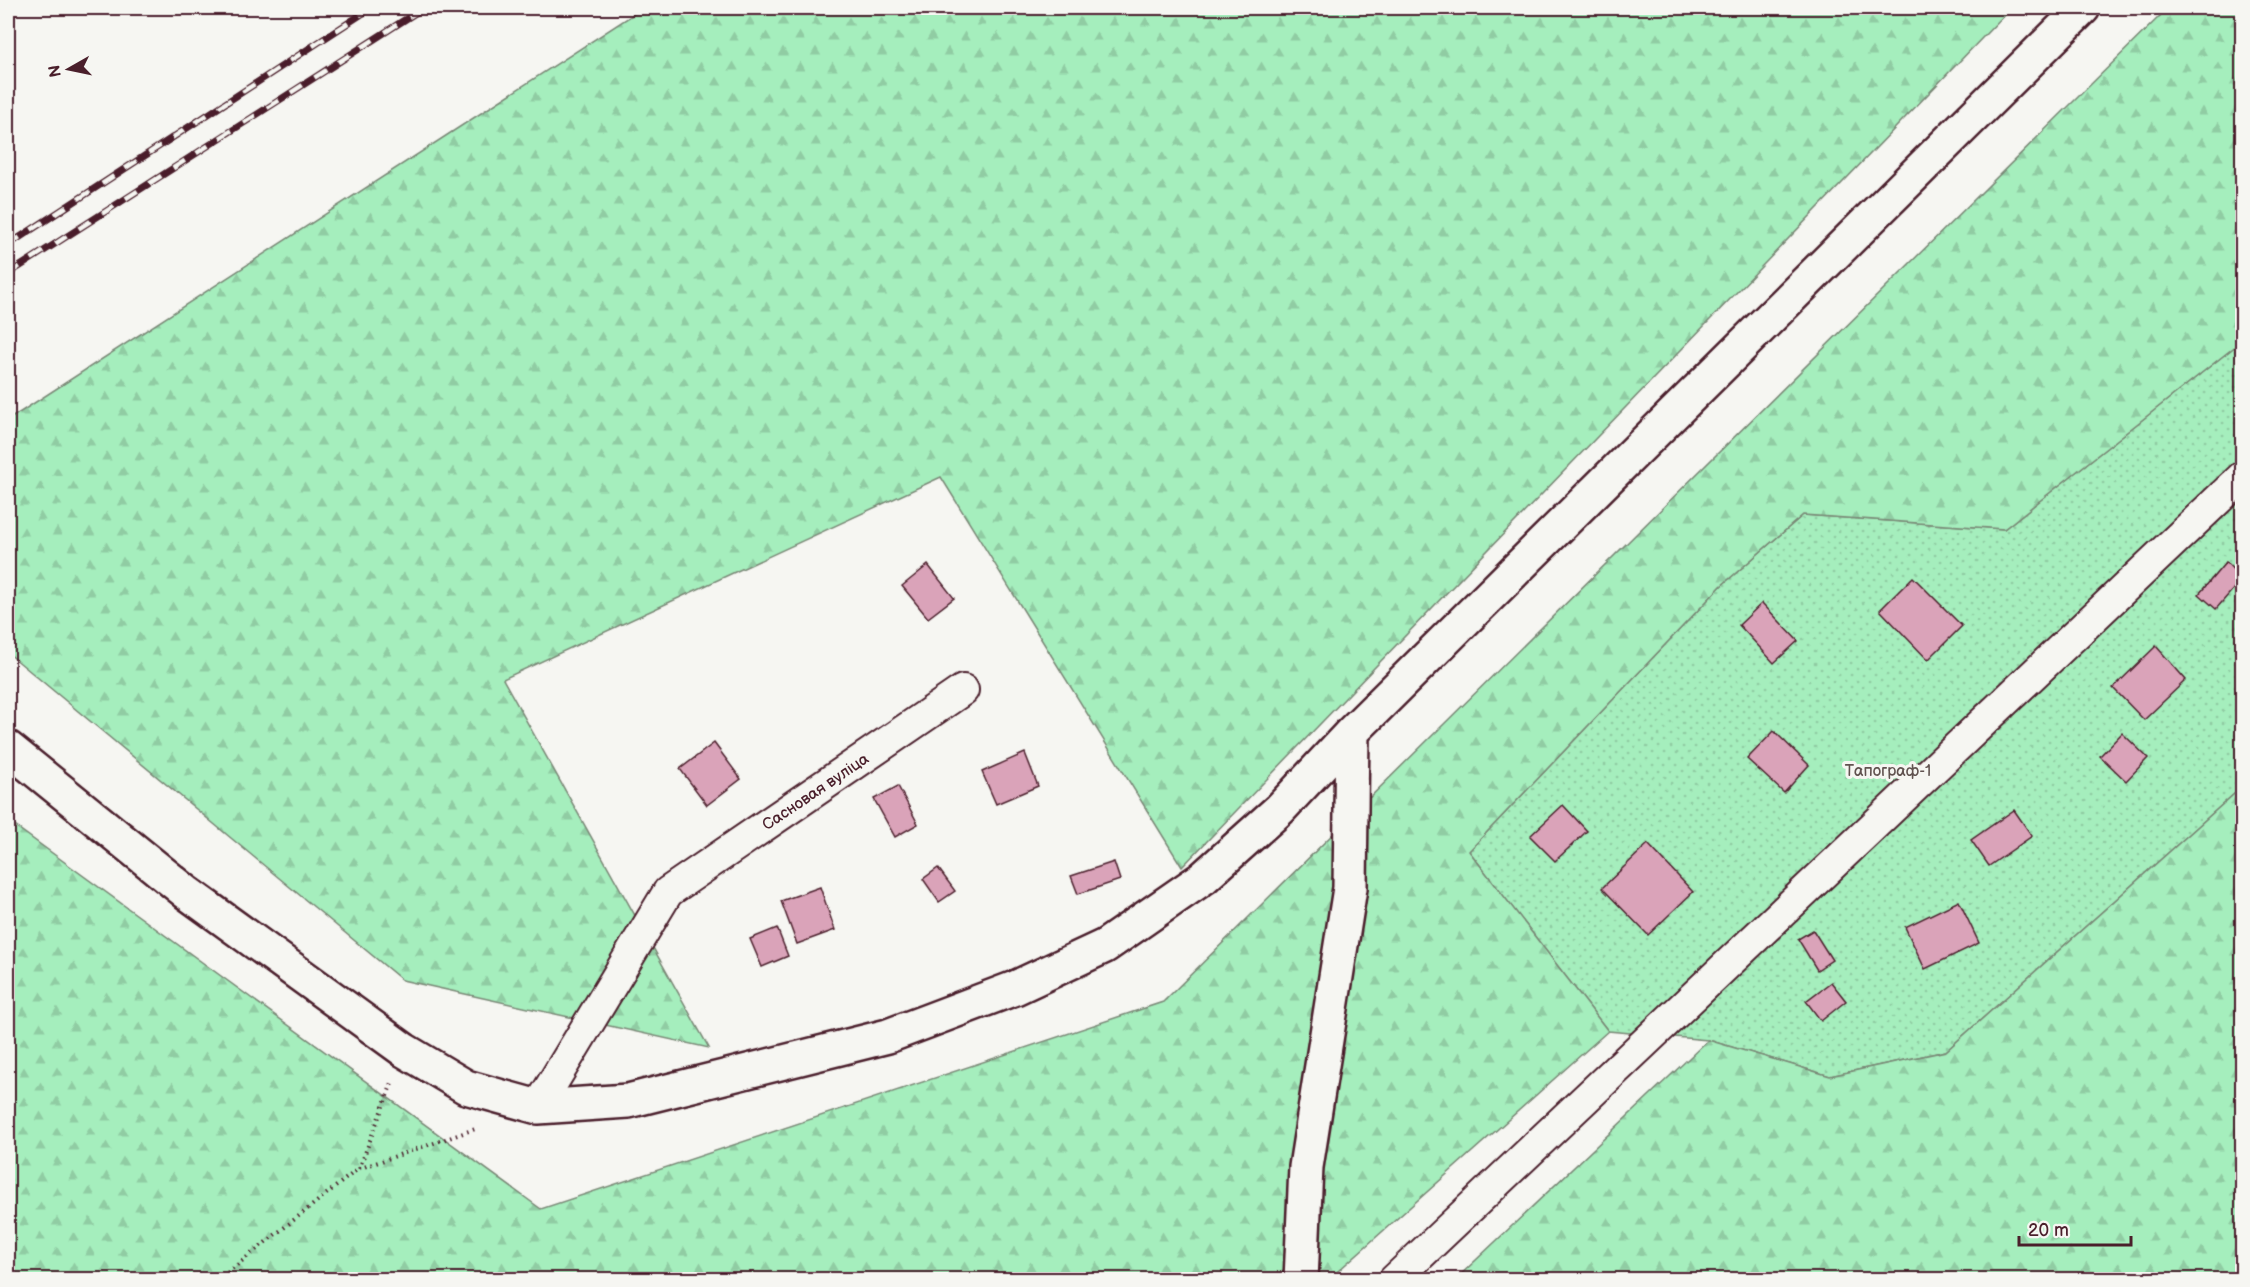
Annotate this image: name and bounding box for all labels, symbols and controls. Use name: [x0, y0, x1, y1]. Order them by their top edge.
north arrow: [39, 39, 99, 99]
text: N: [45, 64, 66, 79]
street label: Сасновая вуліца: [759, 749, 873, 835]
park label: Тапограф-1: [1845, 762, 1931, 781]
scale bar: [2019, 1209, 2132, 1247]
text: 20 m: [2028, 1220, 2069, 1241]

